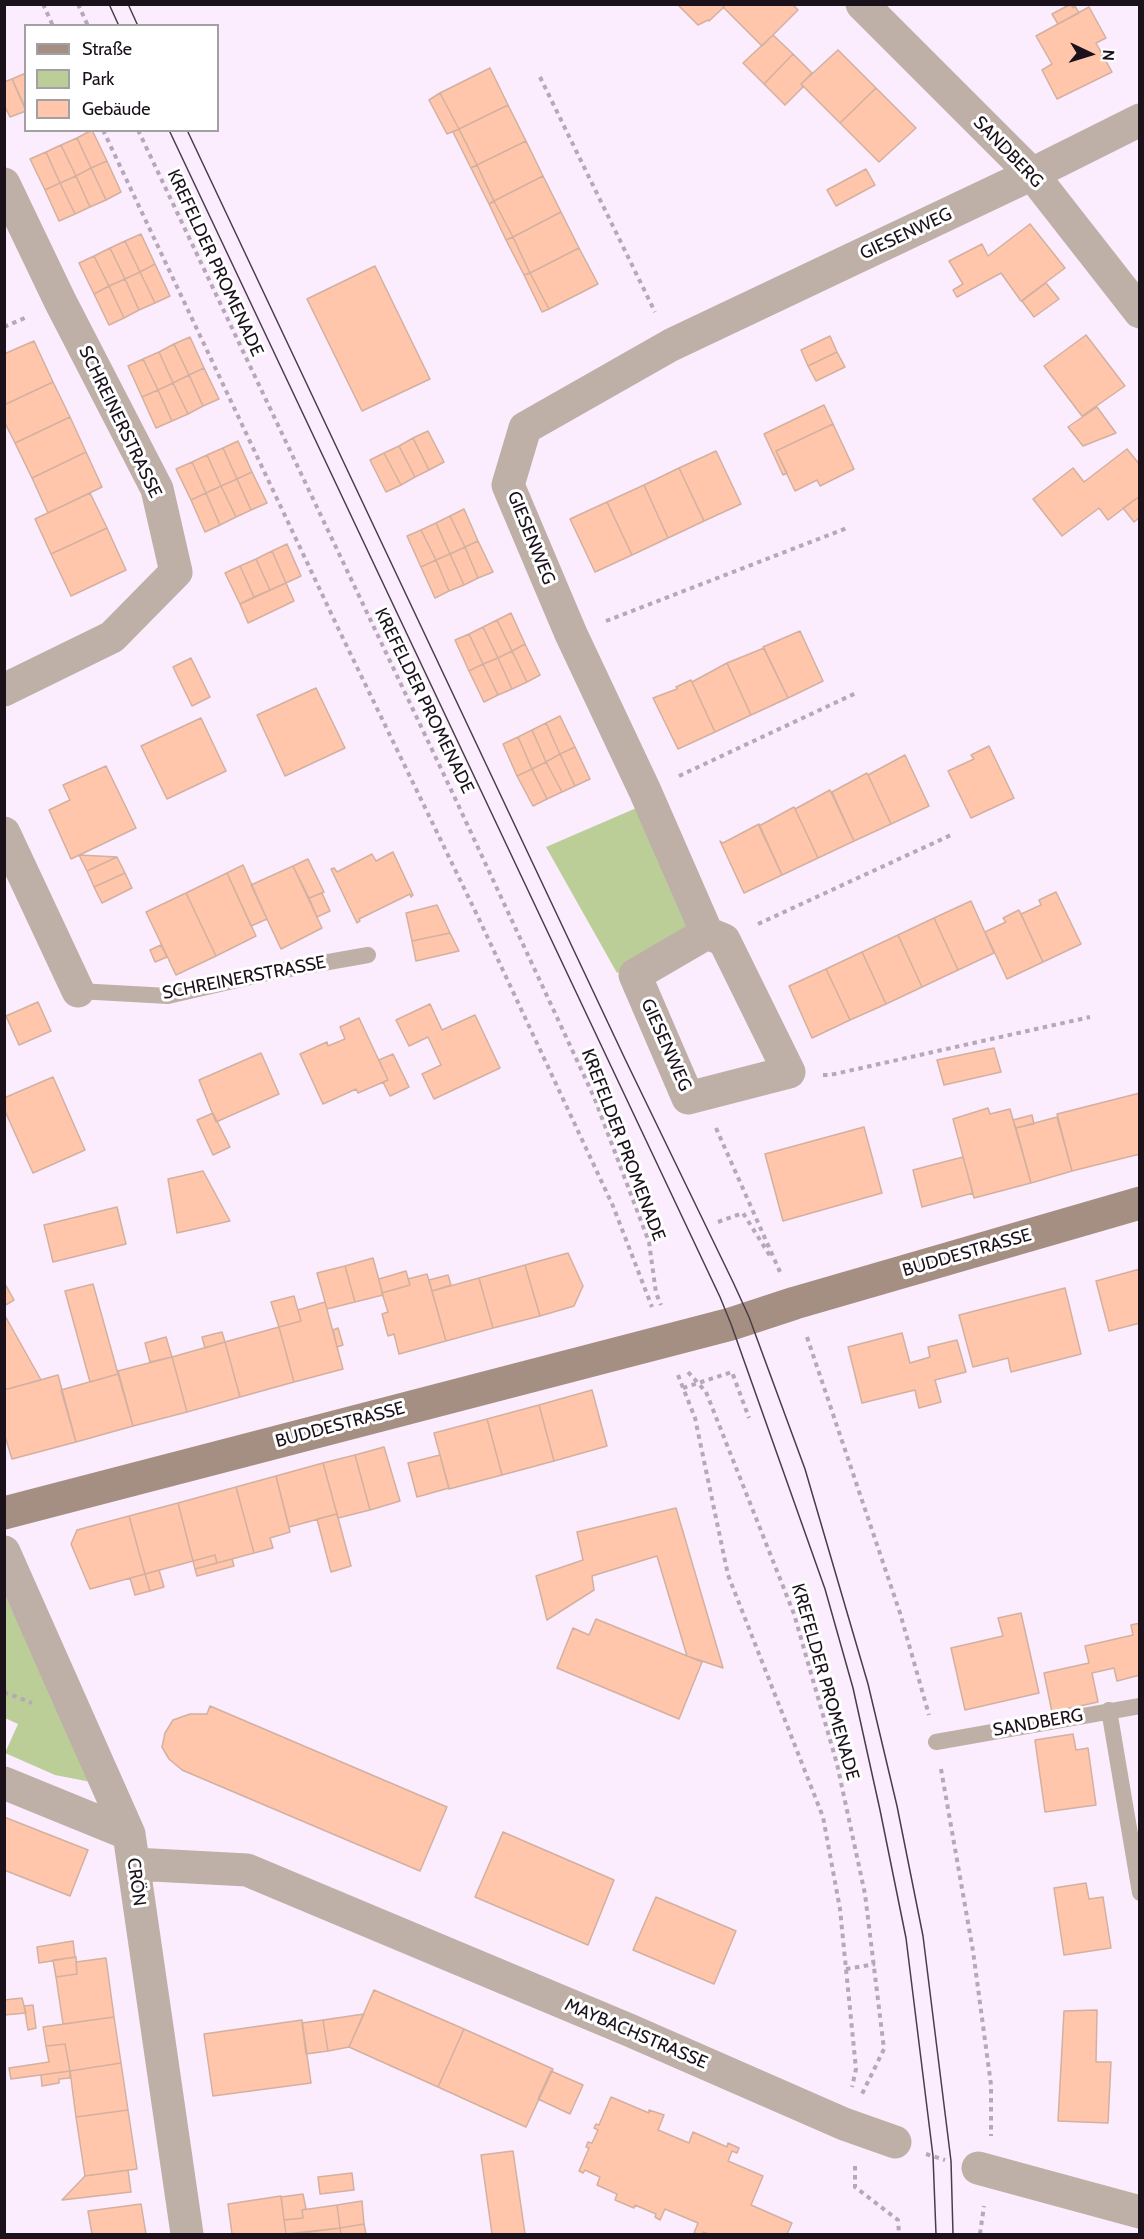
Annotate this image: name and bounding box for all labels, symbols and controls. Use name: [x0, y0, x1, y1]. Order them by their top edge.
legend: [24, 24, 219, 132]
north arrow: [1060, 24, 1120, 84]
text: Straße: [82, 38, 132, 60]
text: N: [1099, 49, 1118, 62]
text: Park: [82, 68, 114, 90]
text: Gebäude: [82, 98, 151, 120]
street label: SANDBERG: [969, 112, 1047, 192]
street label: KREFELDER PROMENADE: [162, 166, 268, 360]
street label: GIESENWEG: [857, 203, 955, 265]
street label: SCHREINERSTRASSE: [74, 343, 166, 501]
street label: GIESENWEG: [502, 488, 560, 588]
street label: KREFELDER PROMENADE: [370, 605, 478, 797]
street label: SCHREINERSTRASSE: [160, 952, 328, 1004]
street label: GIESENWEG: [636, 996, 696, 1094]
street label: KREFELDER PROMENADE: [576, 1046, 670, 1244]
street label: BUDDESTRASSE: [900, 1224, 1034, 1282]
street label: BUDDESTRASSE: [273, 1397, 407, 1453]
street label: KREFELDER PROMENADE: [787, 1581, 863, 1783]
street label: SANDBERG: [991, 1704, 1085, 1742]
street label: CRÖN: [122, 1856, 150, 1908]
street label: MAYBACHSTRASSE: [561, 1994, 711, 2074]

